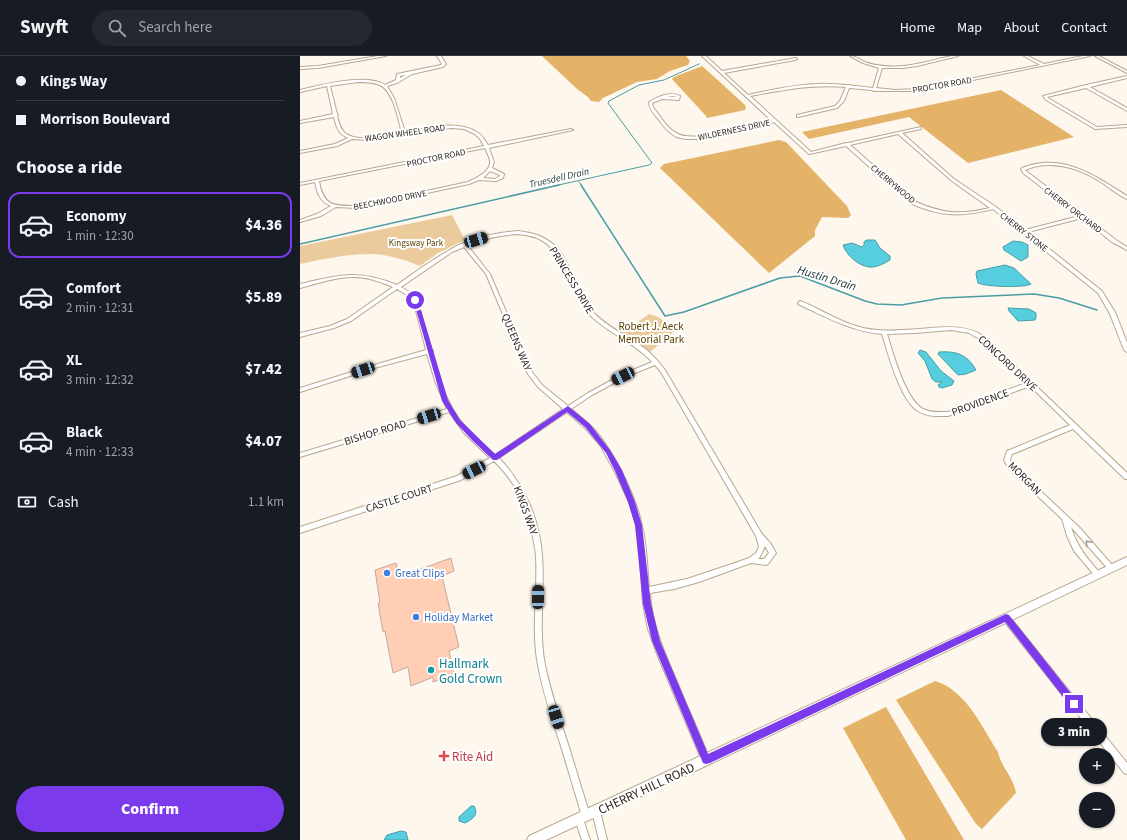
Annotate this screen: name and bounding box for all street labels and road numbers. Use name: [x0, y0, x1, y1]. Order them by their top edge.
street label: PROCTOR ROAD: [911, 74, 973, 97]
street label: WILDERNESS DRIVE: [697, 116, 772, 144]
street label: WAGON WHEEL ROAD: [364, 121, 447, 146]
street label: PROCTOR ROAD: [405, 146, 467, 171]
street label: CHERRYWOOD: [868, 162, 918, 207]
street label: CHERRY ORCHARD: [1041, 184, 1105, 237]
street label: BEECHWOOD DRIVE: [352, 187, 428, 214]
street label: CHERRY STONE: [997, 209, 1051, 255]
street label: PRINCESS DRIVE: [546, 244, 598, 317]
street label: QUEENS WAY: [498, 311, 536, 374]
street label: CONCORD DRIVE: [975, 332, 1041, 395]
street label: PROVIDENCE: [949, 385, 1011, 420]
street label: BISHOP ROAD: [342, 416, 408, 449]
street label: MORGAN: [1005, 458, 1045, 498]
street label: CASTLE COURT: [364, 481, 435, 516]
street label: KINGS WAY: [510, 484, 542, 537]
street label: CHERRY HILL ROAD: [595, 759, 698, 819]

